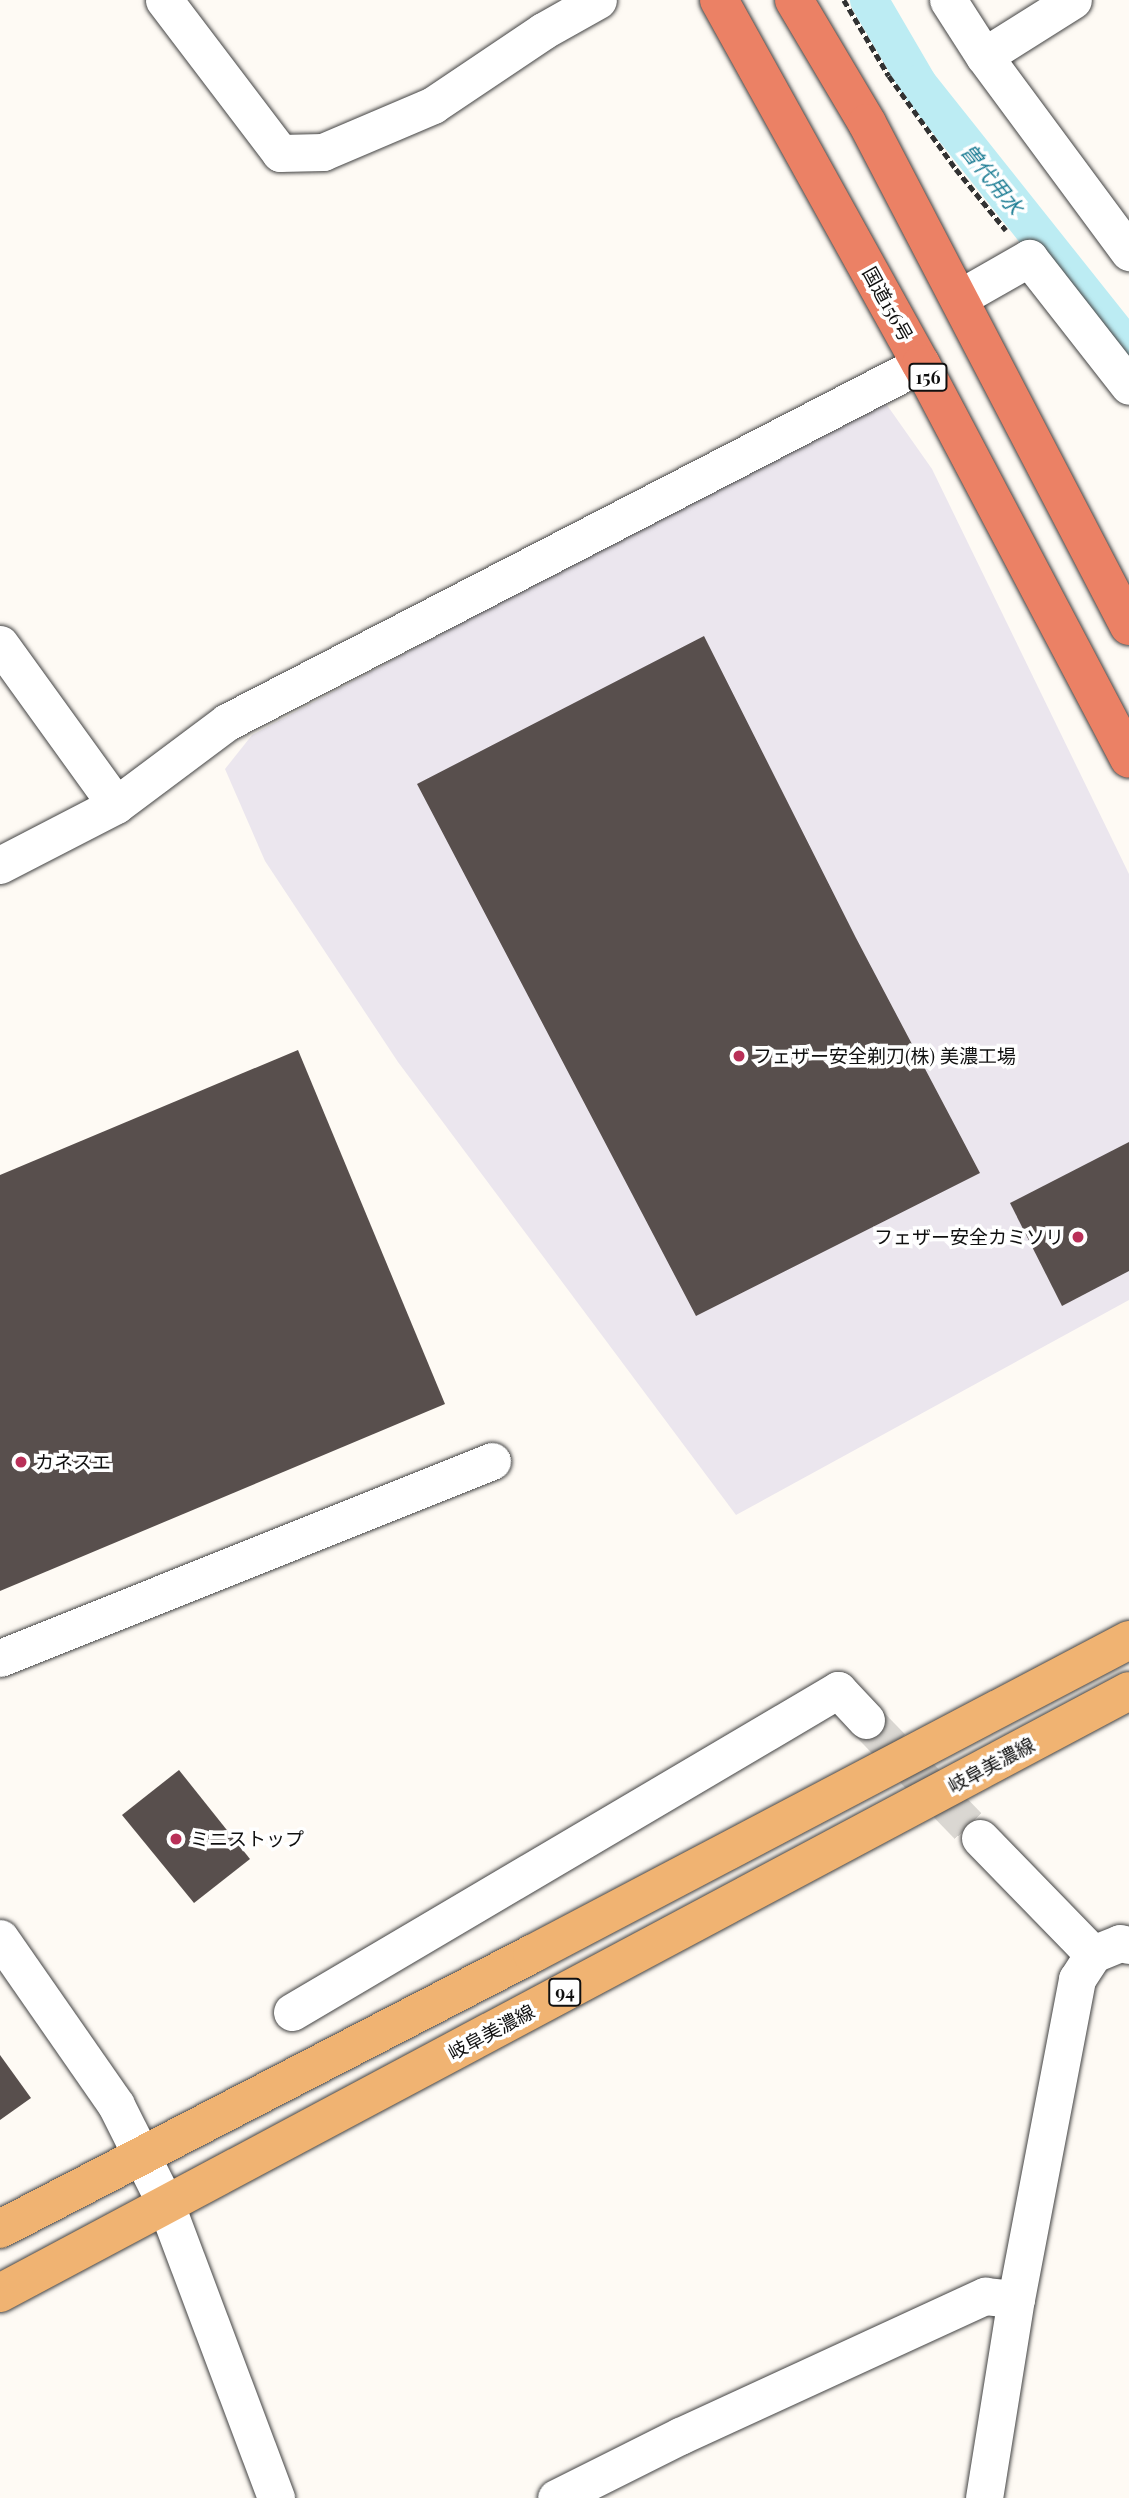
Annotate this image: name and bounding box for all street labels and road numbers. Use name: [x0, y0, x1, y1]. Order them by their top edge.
street label: 国道156号: [858, 263, 918, 345]
road number: 156: [907, 362, 949, 391]
street label: 岐阜美濃線: [944, 1733, 1038, 1797]
road number: 94: [548, 1978, 582, 2006]
street label: 岐阜美濃線: [444, 2000, 538, 2064]

